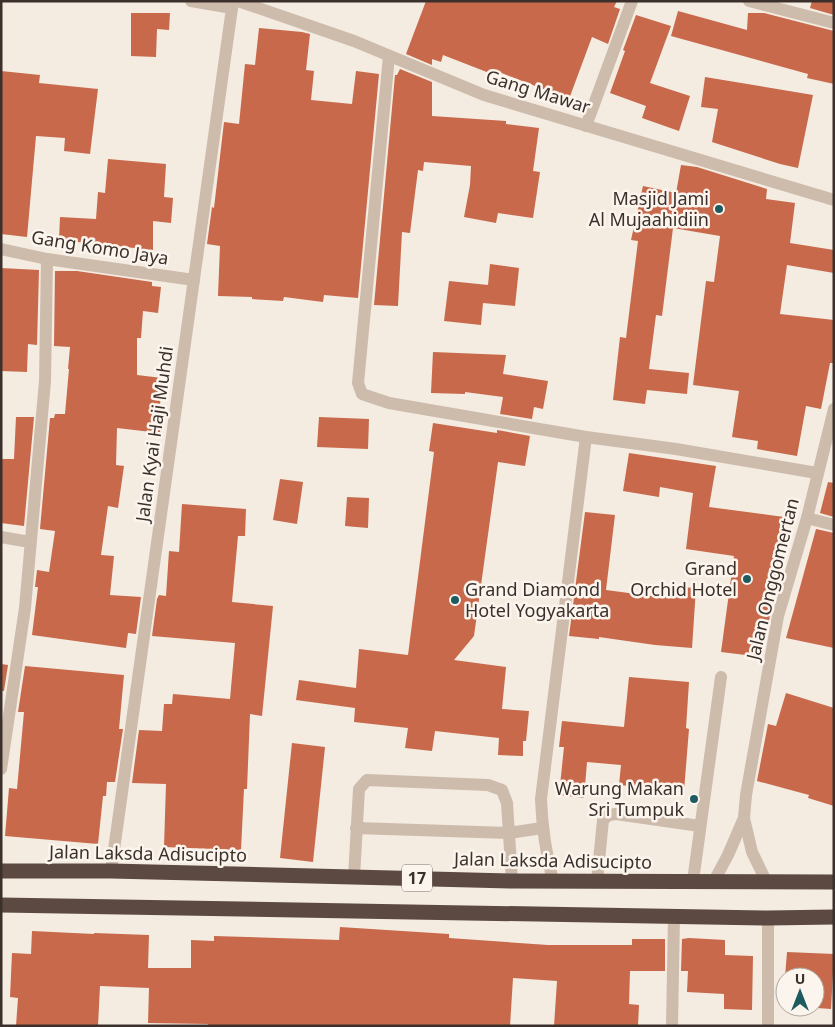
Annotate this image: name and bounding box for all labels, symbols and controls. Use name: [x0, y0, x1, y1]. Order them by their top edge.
street label: Gang Mawar: [483, 64, 594, 118]
place label: Masjid Jami Al Mujaahidiin: [589, 186, 709, 231]
marker: Masjid Jami Al Mujaahidiin: [713, 203, 725, 215]
street label: Gang Komo Jaya: [30, 224, 171, 270]
street label: Jalan Kyai Haji Muhdi: [130, 345, 178, 525]
street label: Jalan Onggomertan: [740, 495, 804, 664]
place label: Grand Orchid Hotel: [630, 556, 737, 601]
marker: Grand Orchid Hotel: [741, 573, 753, 585]
place label: Grand Diamond Hotel Yogyakarta: [465, 577, 609, 622]
marker: Grand Diamond Hotel Yogyakarta: [449, 594, 461, 606]
place label: Warung Makan Sri Tumpuk: [555, 776, 684, 821]
marker: Warung Makan Sri Tumpuk: [688, 793, 700, 805]
street label: Jalan Laksda Adisucipto: [47, 839, 247, 867]
street label: Jalan Laksda Adisucipto: [452, 846, 652, 874]
road number: 17: [402, 864, 432, 891]
north arrow: [775, 967, 825, 1017]
text: U: [795, 969, 805, 988]

